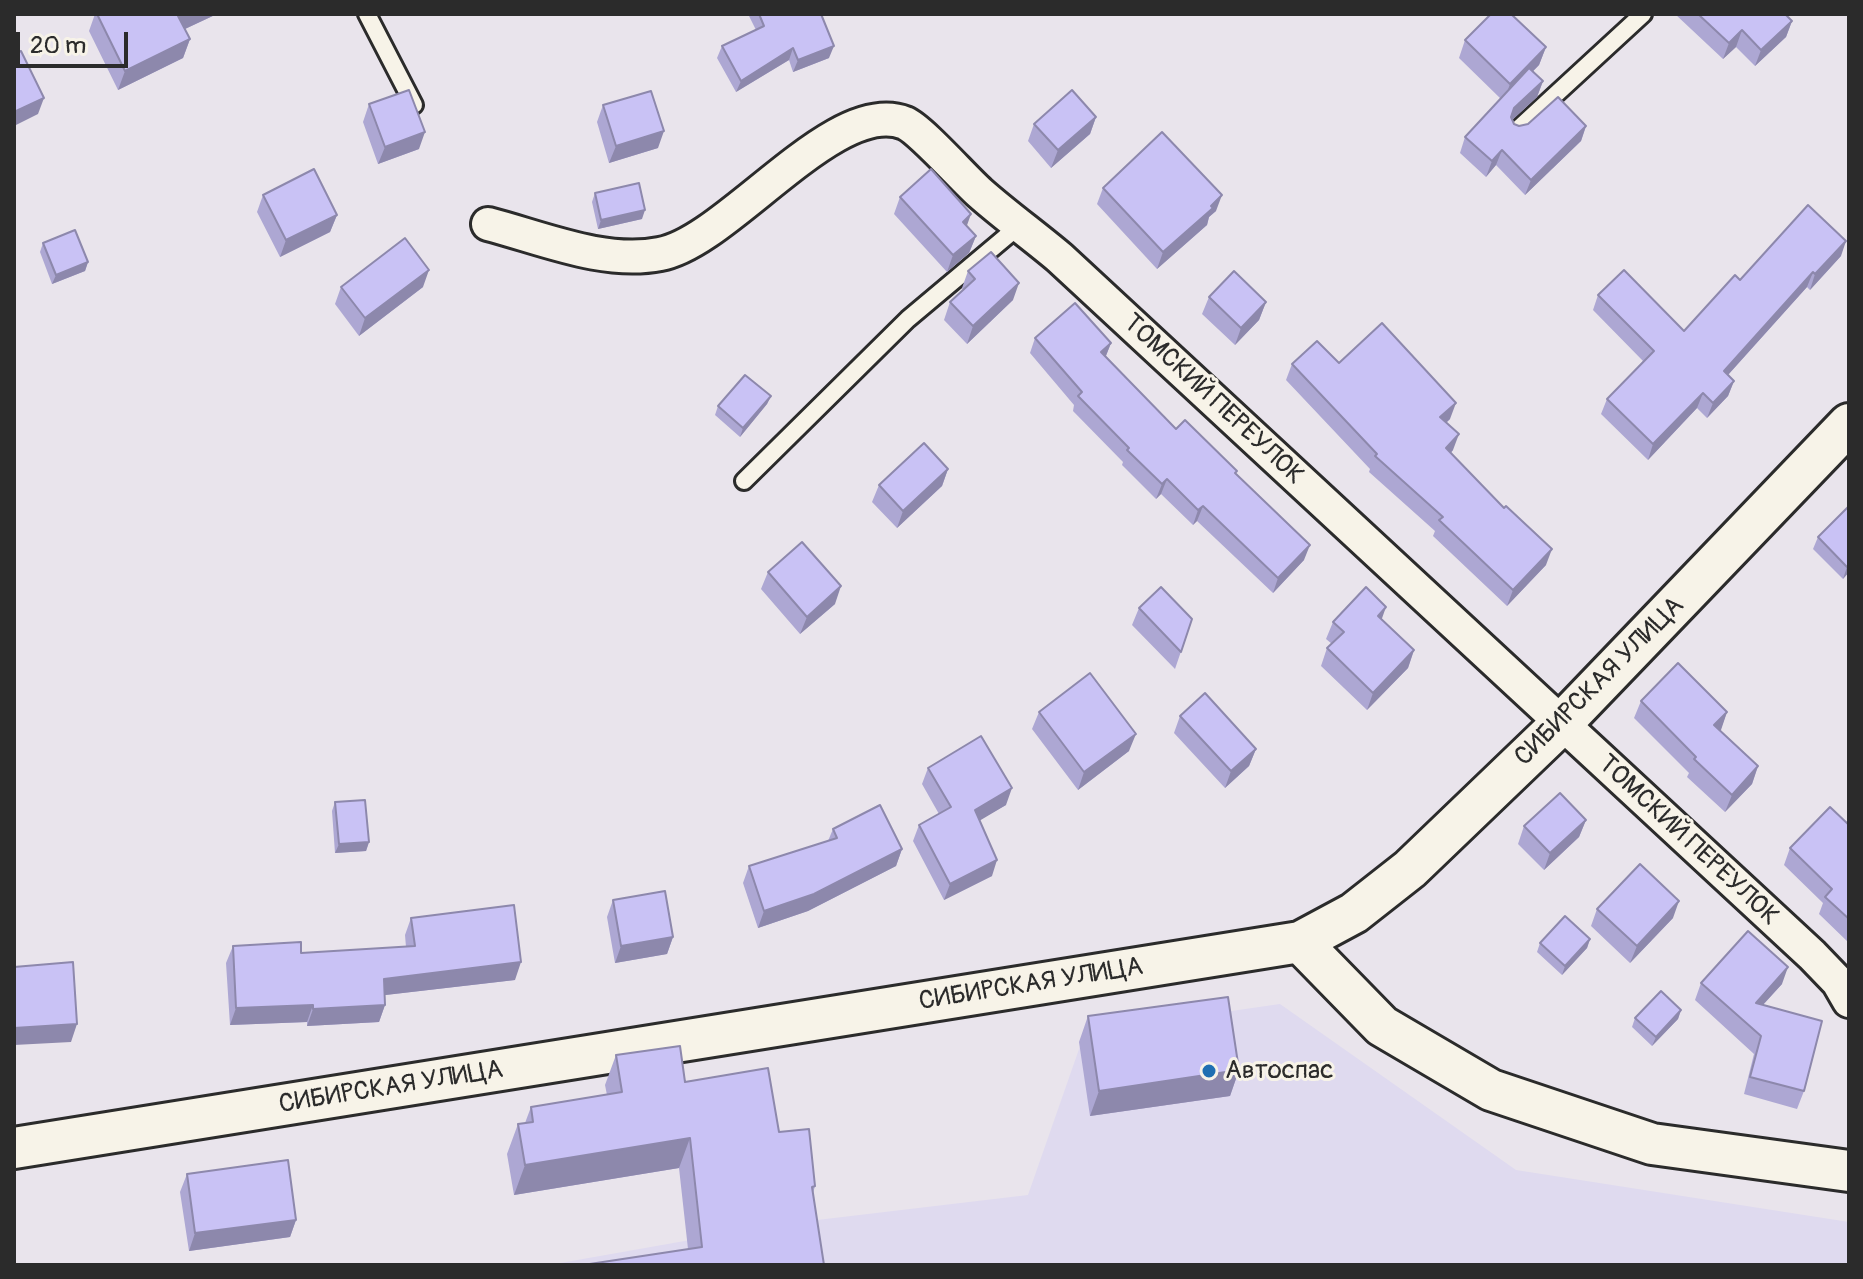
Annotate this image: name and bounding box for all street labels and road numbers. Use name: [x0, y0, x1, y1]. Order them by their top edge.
street label: ТОМСКИЙ ПЕРЕУЛОК: [1116, 308, 1310, 492]
street label: СИБИРСКАЯ УЛИЦА: [1509, 591, 1691, 773]
street label: ТОМСКИЙ ПЕРЕУЛОК: [1591, 749, 1785, 933]
street label: СИБИРСКАЯ УЛИЦА: [917, 952, 1145, 1018]
street label: СИБИРСКАЯ УЛИЦА: [277, 1055, 505, 1121]

